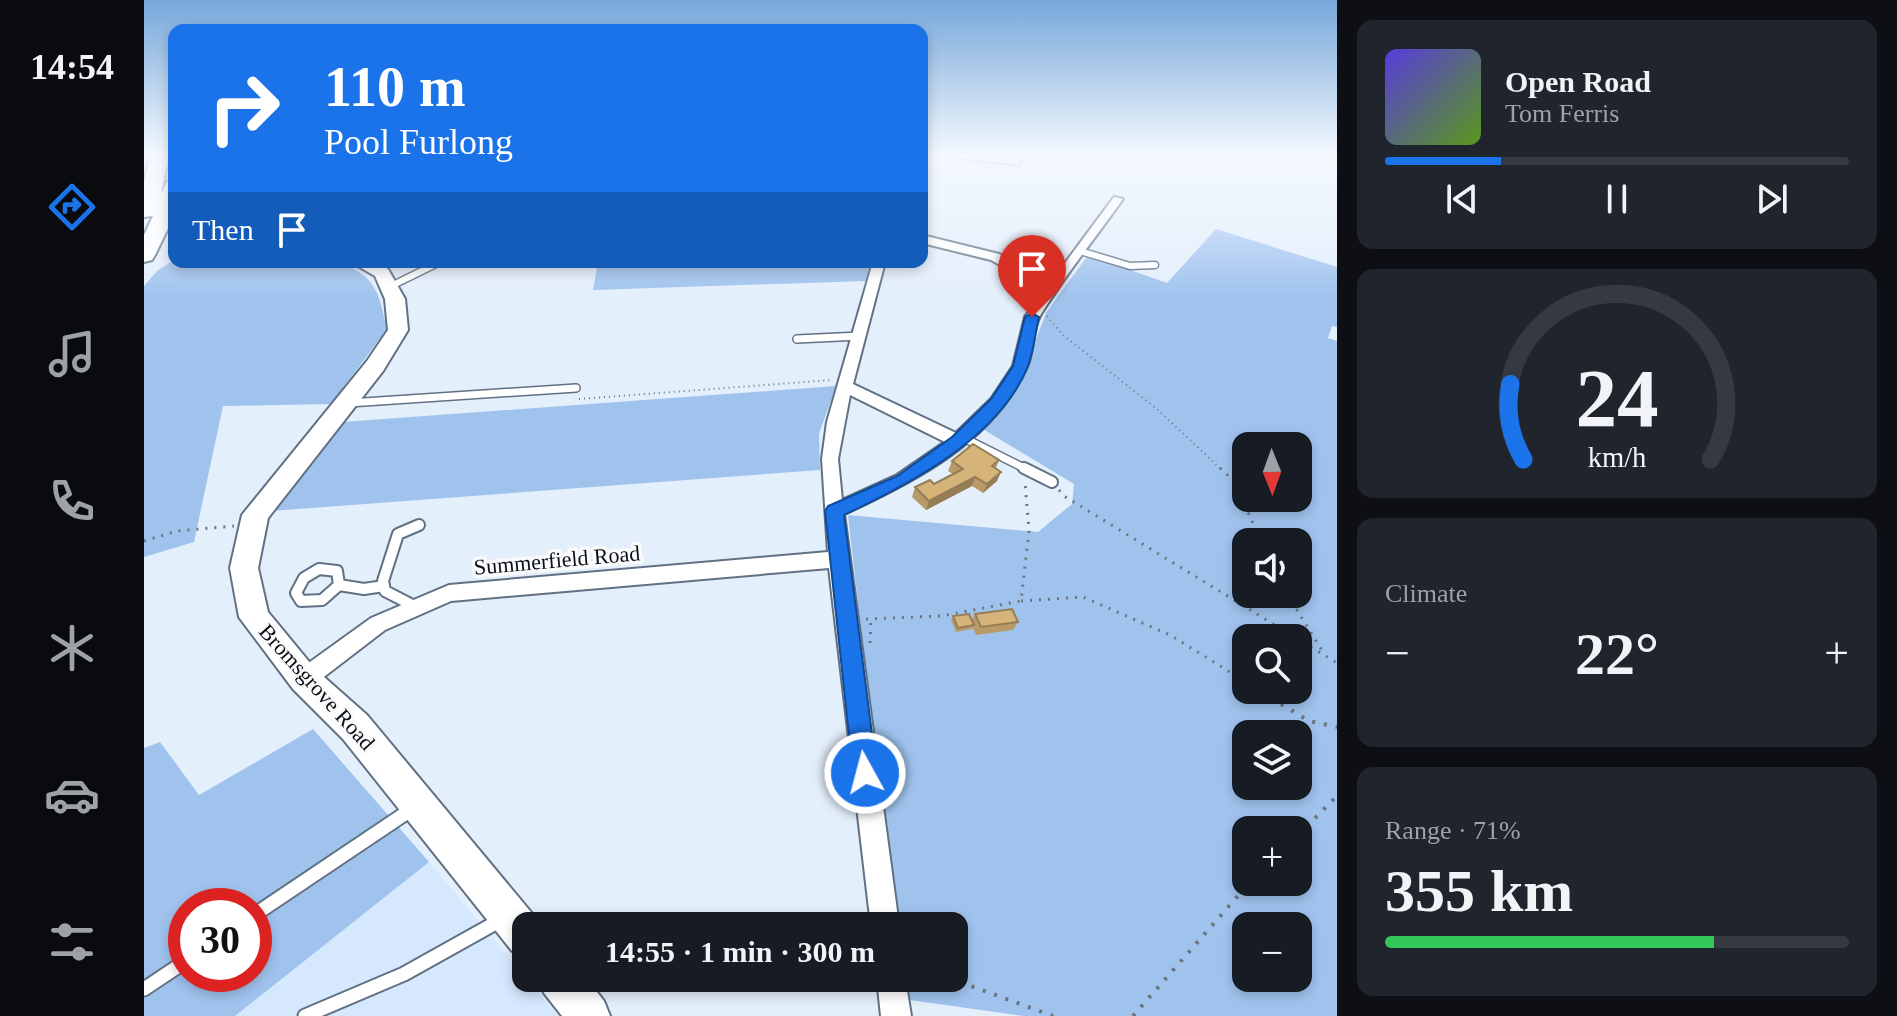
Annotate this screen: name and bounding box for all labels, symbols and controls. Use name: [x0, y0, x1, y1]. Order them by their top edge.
text: 14:54: [30, 47, 114, 87]
icon: right: [192, 56, 296, 160]
text: 110 m: [324, 56, 466, 118]
text: Open Road: [1505, 65, 1651, 98]
text: Tom Ferris: [1505, 99, 1619, 128]
text: Pool Furlong: [324, 122, 513, 162]
icon: previous: [1440, 177, 1484, 221]
icon: pause: [1595, 177, 1639, 221]
icon: next: [1750, 177, 1794, 221]
icon: directions: [44, 179, 100, 235]
icon: arrive: [270, 208, 314, 252]
text: Then: [192, 213, 254, 246]
pin: [998, 235, 1066, 317]
icon: arrive: [1010, 247, 1054, 291]
icon: music: [44, 326, 100, 382]
text: 24: [1575, 351, 1659, 443]
north arrow: [1232, 432, 1312, 512]
map controls: [1232, 432, 1312, 992]
text: km/h: [1588, 442, 1646, 473]
icon: phone: [44, 473, 100, 529]
button: sound: [1232, 528, 1312, 608]
street label: Summerfield Road: [473, 540, 641, 580]
text: Climate: [1385, 579, 1467, 608]
street label: Bromsgrove Road: [254, 619, 380, 755]
icon: climate: [44, 620, 100, 676]
text: 22°: [1575, 621, 1659, 687]
button: search: [1232, 624, 1312, 704]
text: −: [1385, 629, 1410, 678]
text: +: [1824, 629, 1849, 678]
button: layers: [1232, 720, 1312, 800]
position arrow: [823, 731, 907, 815]
icon: car: [44, 767, 100, 823]
button: +: [1232, 816, 1312, 896]
text: Range · 71%: [1385, 816, 1521, 845]
text: 355 km: [1385, 858, 1573, 924]
speed limit sign: 30: [168, 888, 272, 992]
button: −: [1232, 912, 1312, 992]
icon: filters: [44, 914, 100, 970]
text: 14:55 · 1 min · 300 m: [605, 935, 875, 968]

